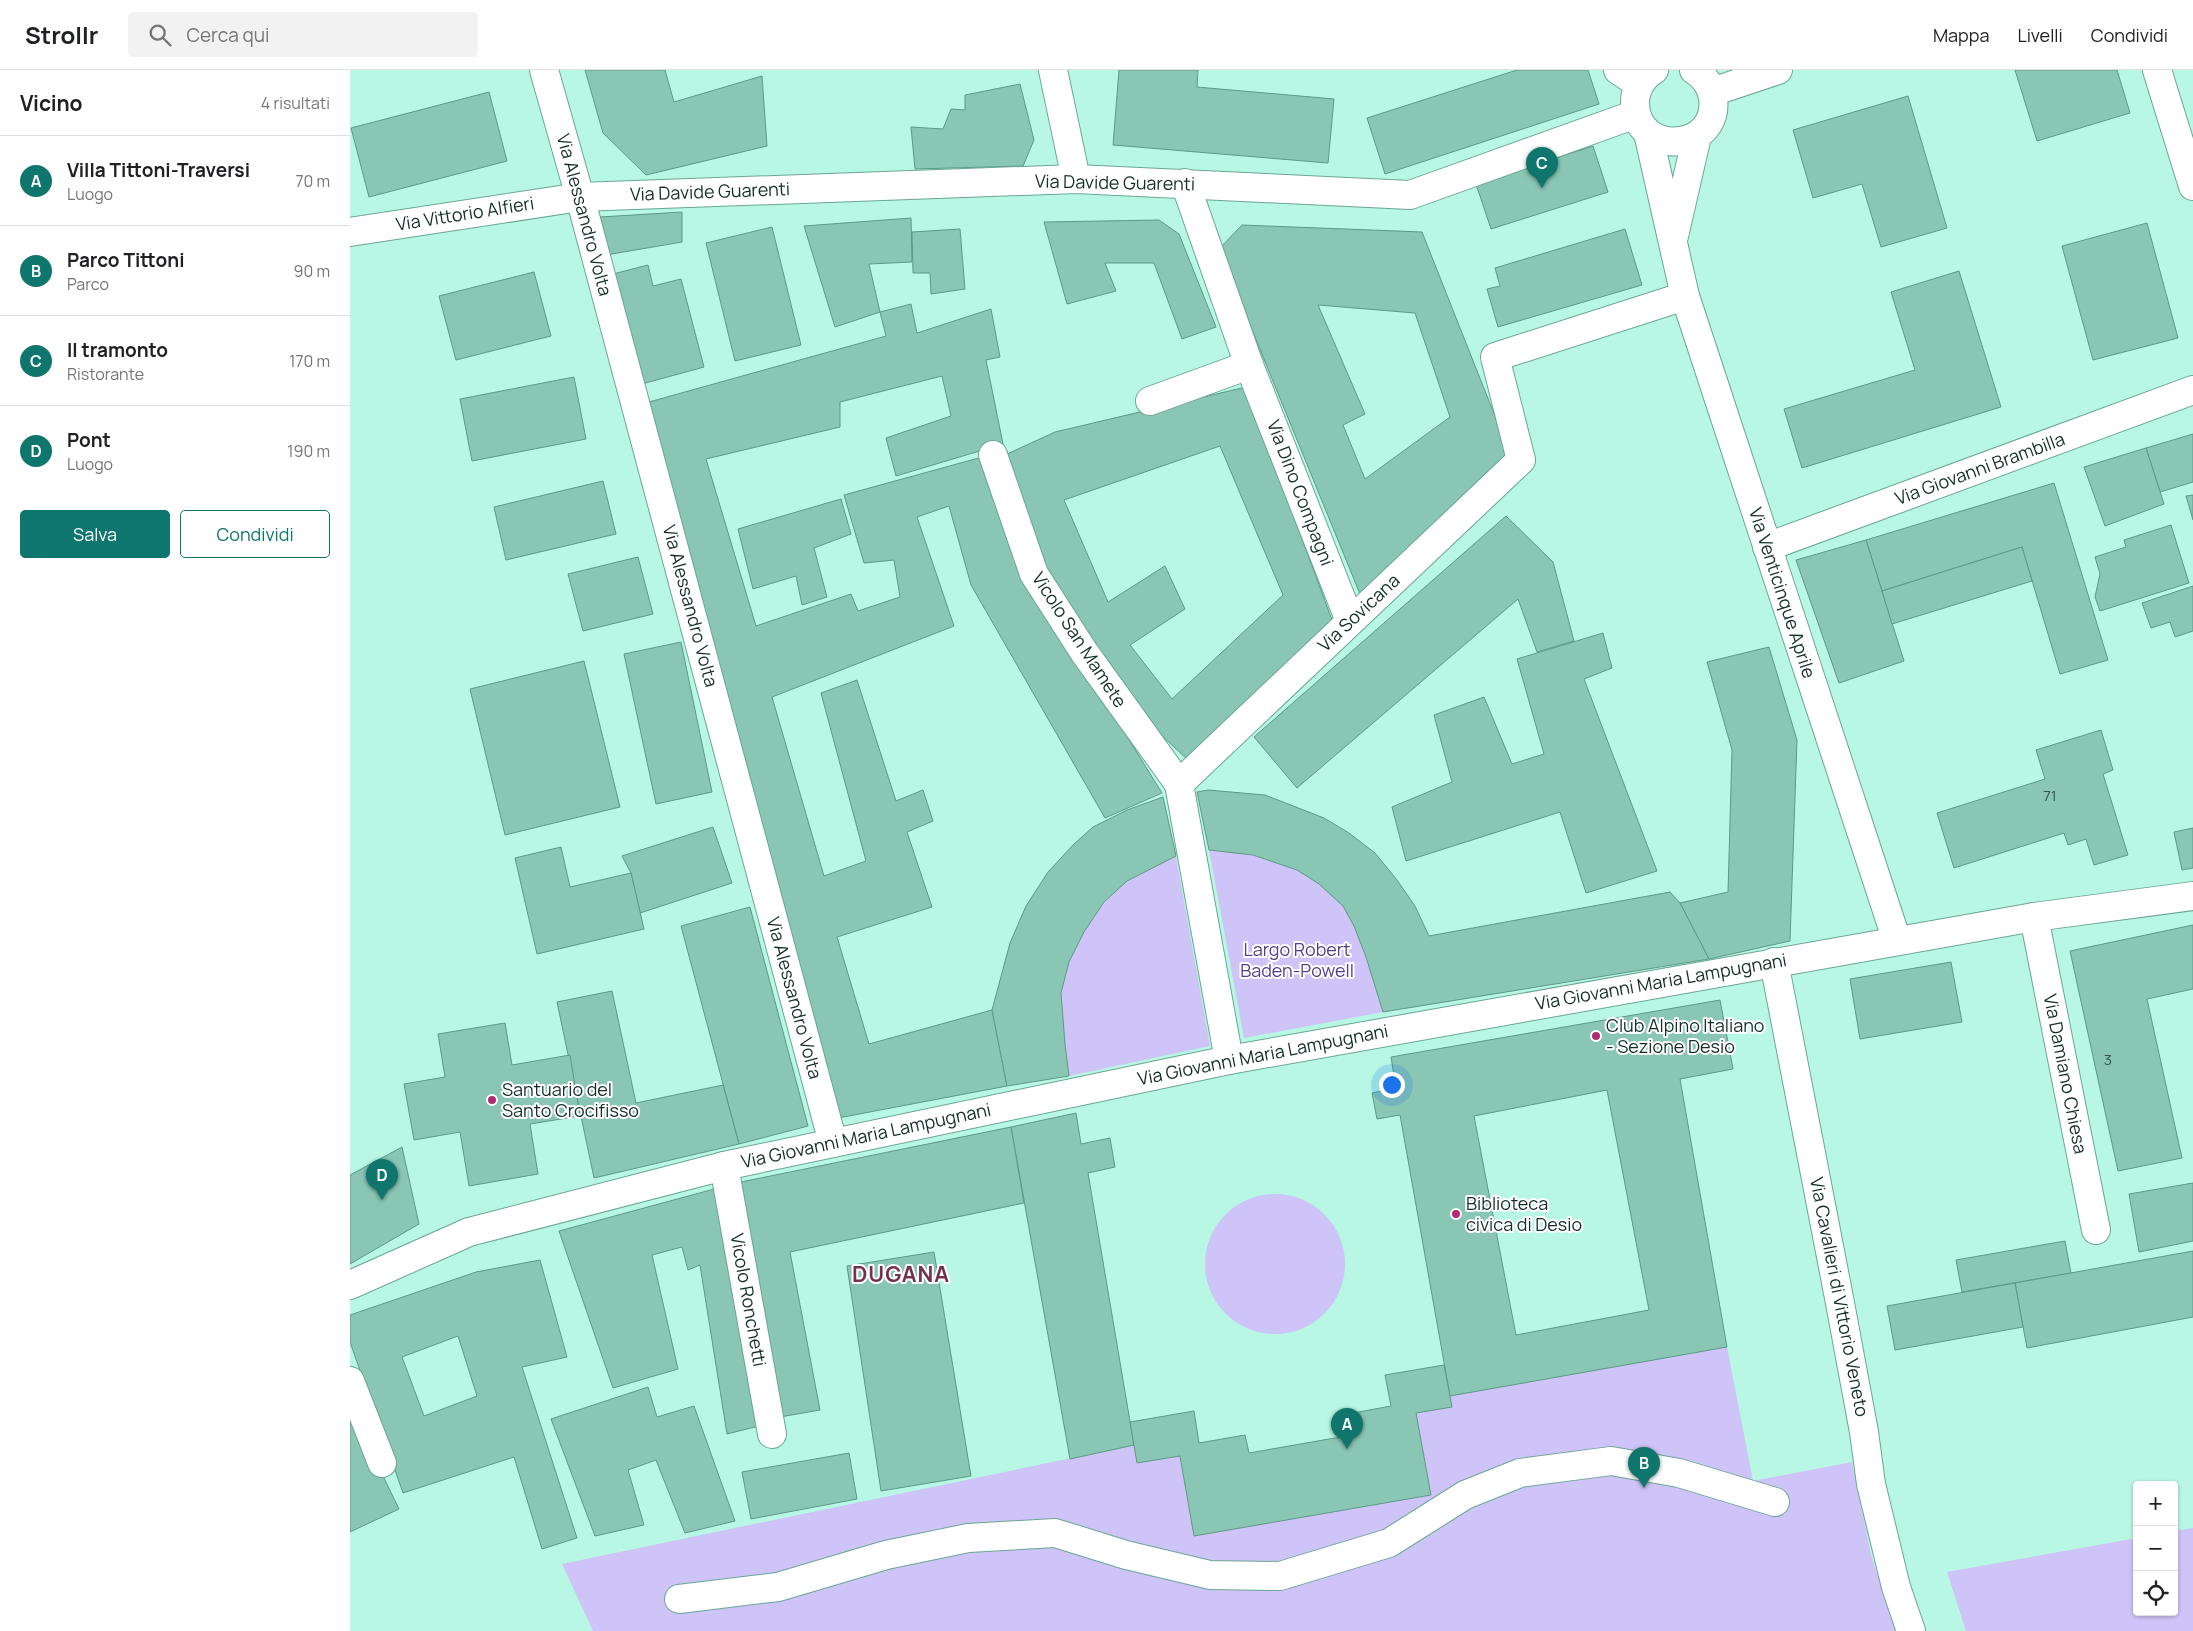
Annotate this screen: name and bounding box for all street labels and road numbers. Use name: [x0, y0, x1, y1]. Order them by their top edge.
street label: Via Alessandro Volta: [552, 131, 618, 299]
street label: Via Davide Guarenti: [1035, 169, 1195, 195]
street label: Via Davide Guarenti: [629, 176, 790, 206]
street label: Via Vittorio Alfieri: [394, 190, 536, 236]
street label: Via Dino Compagni: [1262, 416, 1340, 569]
street label: Via Giovanni Brambilla: [1891, 426, 2068, 510]
street label: Via Venticinque Aprile: [1744, 504, 1822, 681]
street label: Via Alessandro Volta: [658, 522, 724, 690]
street label: Vicolo San Mamete: [1027, 567, 1133, 712]
street label: Via Sovicana: [1312, 568, 1404, 656]
street label: Via Alessandro Volta: [762, 914, 828, 1082]
street label: Via Giovanni Maria Lampugnani: [1533, 947, 1788, 1015]
street label: Via Damiano Chiesa: [2039, 992, 2093, 1156]
street label: Via Giovanni Maria Lampugnani: [1135, 1018, 1390, 1090]
street label: Via Giovanni Maria Lampugnani: [739, 1097, 993, 1173]
street label: Via Cavalieri di Vittorio Veneto: [1805, 1175, 1875, 1419]
street label: Vicolo Ronchetti: [725, 1231, 773, 1368]

